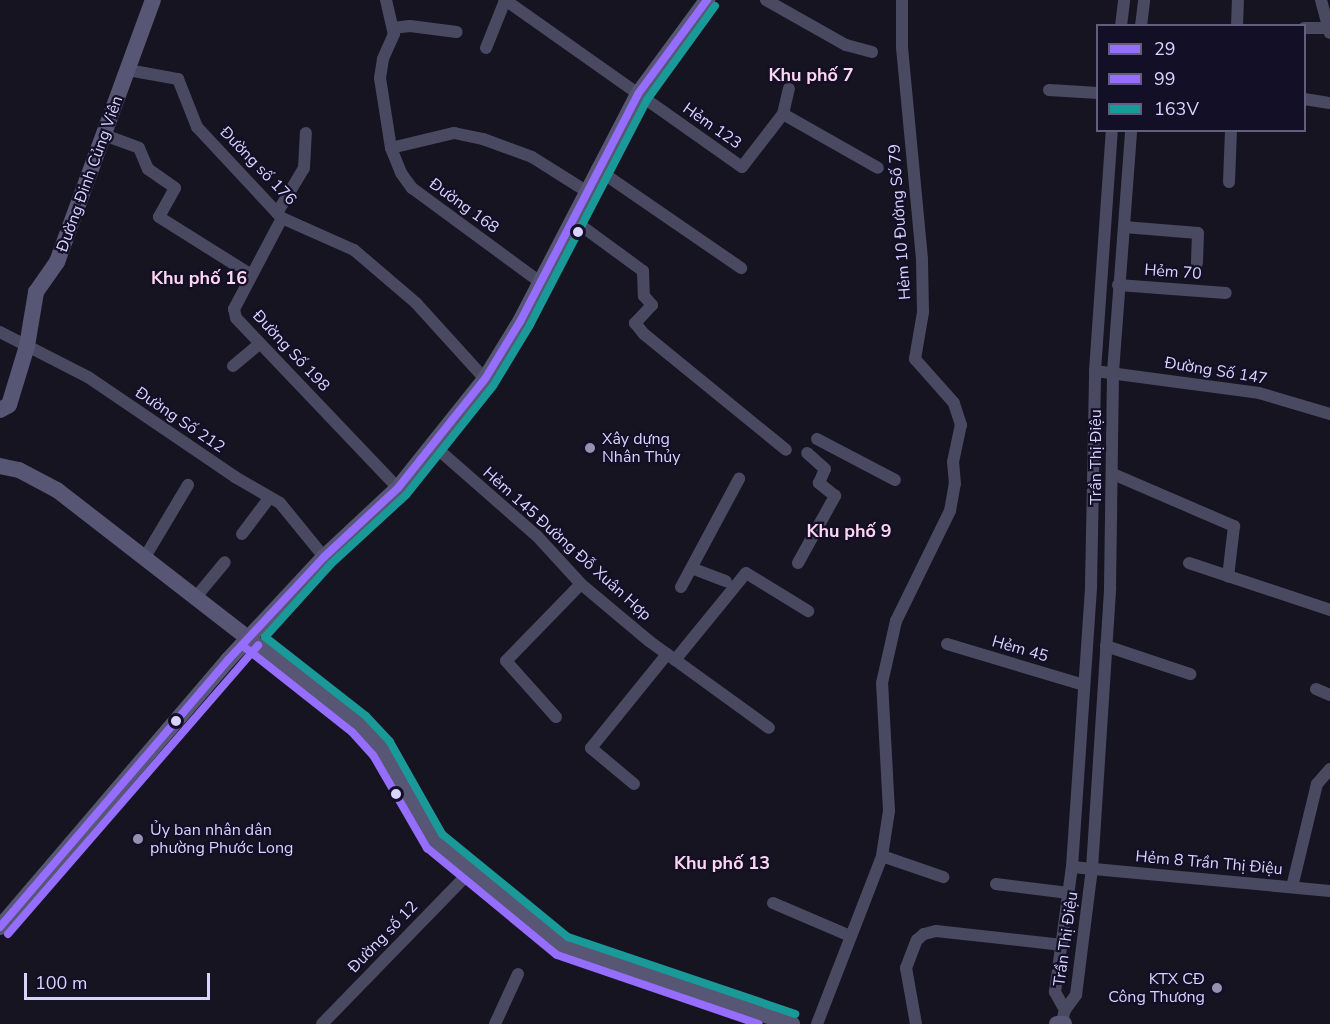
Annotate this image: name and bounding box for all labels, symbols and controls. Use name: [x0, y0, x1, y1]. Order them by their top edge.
legend: [1096, 24, 1306, 132]
text: 29: [1154, 37, 1176, 61]
district label: Khu phố 7: [768, 64, 854, 86]
text: 99: [1154, 67, 1176, 91]
street label: Đường Đinh Củng Viên: [53, 93, 127, 255]
text: 163V: [1154, 97, 1199, 121]
street label: Hẻm 123: [679, 99, 745, 153]
street label: Đường số 176: [216, 123, 300, 209]
street label: Hẻm 10 Đường Số 79: [885, 143, 915, 301]
street label: Đường 168: [426, 174, 502, 238]
unlabelled marker: [572, 226, 584, 238]
street label: Hẻm 70: [1144, 260, 1202, 284]
district label: Khu phố 16: [151, 267, 247, 289]
street label: Đường Số 198: [249, 306, 333, 396]
street label: Đường Số 147: [1163, 353, 1269, 389]
street label: Đường Số 212: [132, 383, 228, 457]
street label: Trần Thị Điệu: [1086, 409, 1106, 505]
place label: Xây dựng Nhân Thủy: [602, 429, 681, 467]
marker: Xây dựng Nhân Thủy: [583, 441, 597, 455]
street label: Hẻm 145 Đường Đỗ Xuân Hợp: [479, 463, 655, 625]
district label: Khu phố 9: [806, 520, 892, 542]
street label: Hẻm 45: [990, 632, 1050, 666]
unlabelled marker: [170, 715, 182, 727]
unlabelled marker: [390, 788, 402, 800]
place label: Ủy ban nhân dân phường Phước Long: [150, 820, 293, 858]
marker: Ủy ban nhân dân phường Phước Long: [131, 832, 145, 846]
street label: Hẻm 8 Trần Thị Điệu: [1135, 847, 1283, 879]
district label: Khu phố 13: [674, 852, 770, 874]
street label: Trần Thị Điệu: [1050, 890, 1082, 988]
street label: Đường số 12: [344, 897, 422, 977]
scale bar: [27, 961, 213, 999]
place label: KTX CĐ Công Thương: [1108, 969, 1205, 1007]
text: 100 m: [35, 971, 87, 995]
marker: KTX CĐ Công Thương: [1210, 981, 1224, 995]

